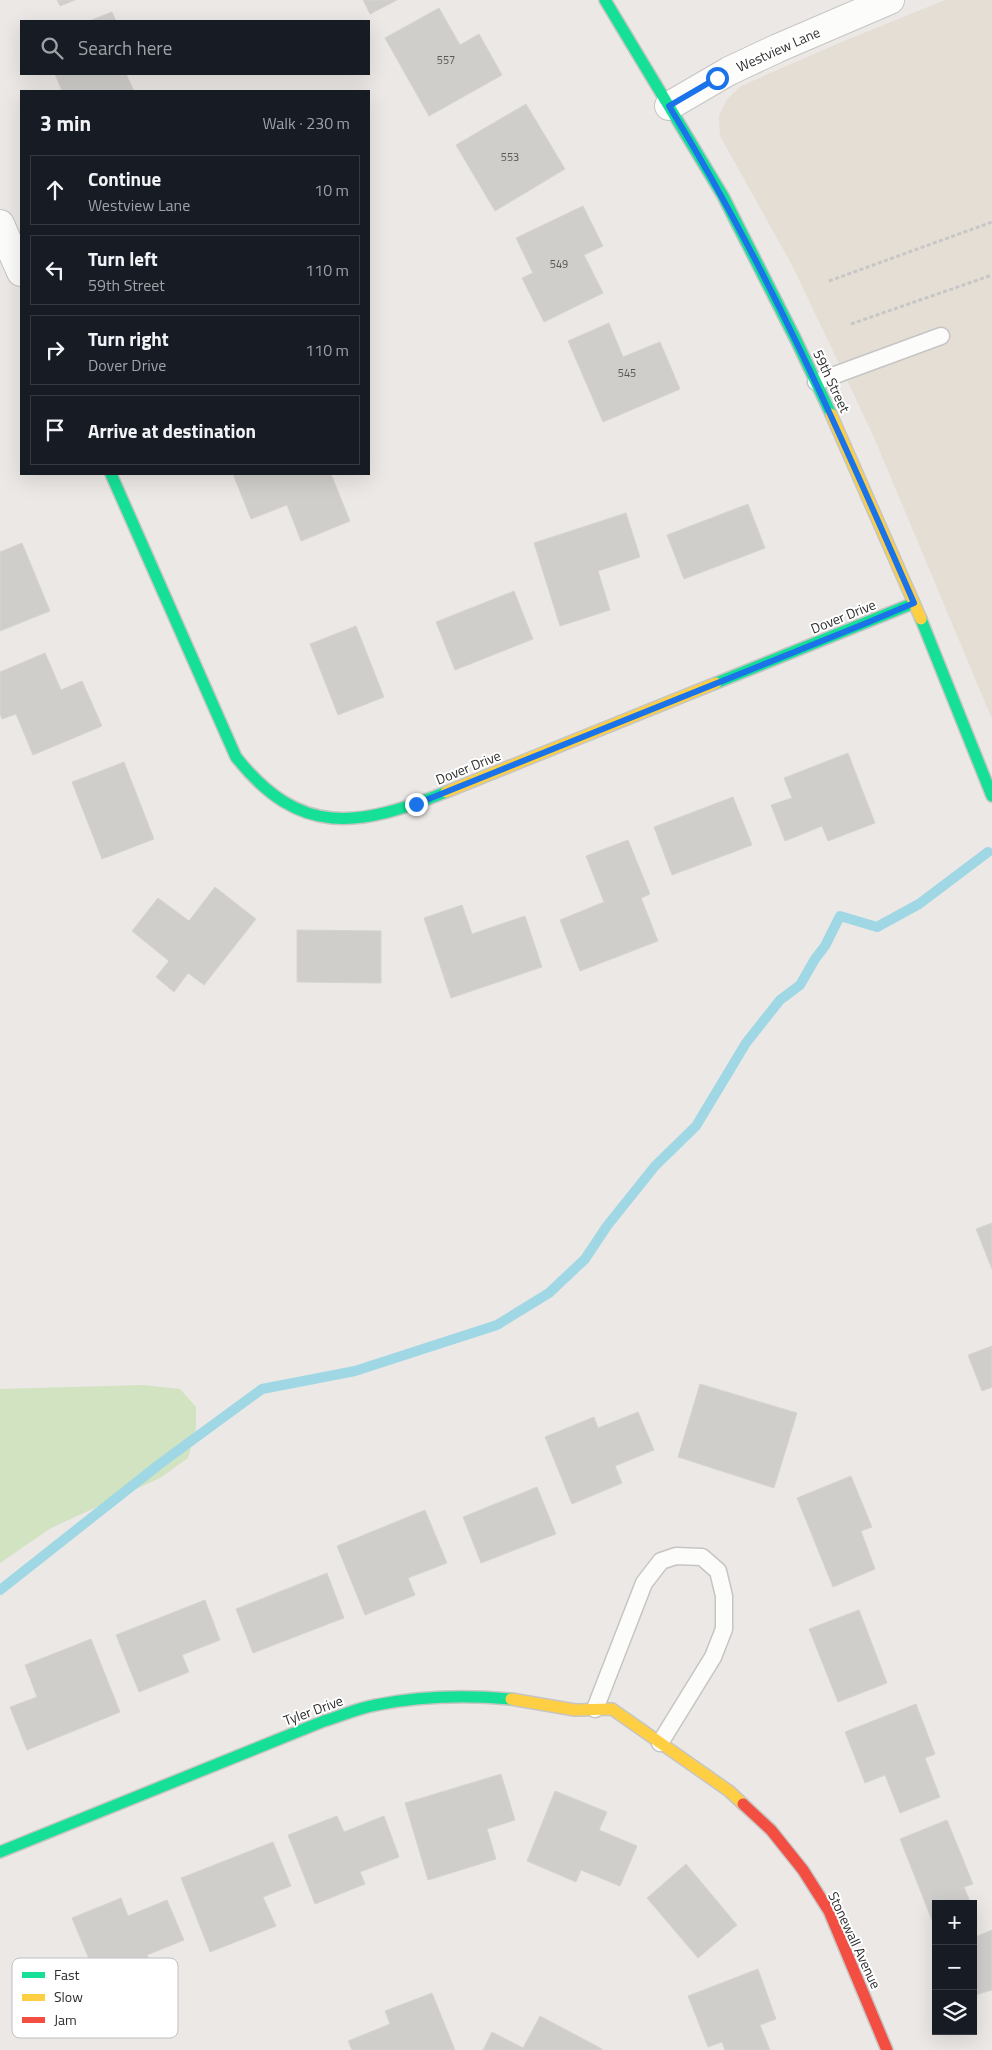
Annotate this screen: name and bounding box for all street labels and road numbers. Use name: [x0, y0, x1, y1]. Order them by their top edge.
street label: Westview Lane: [733, 21, 823, 77]
street label: 59th Street: [808, 346, 856, 416]
street label: Dover Drive: [807, 593, 879, 639]
street label: Dover Drive: [432, 744, 504, 790]
street label: Tyler Drive: [280, 1690, 346, 1730]
street label: Stonewall Avenue: [823, 1888, 887, 1992]

